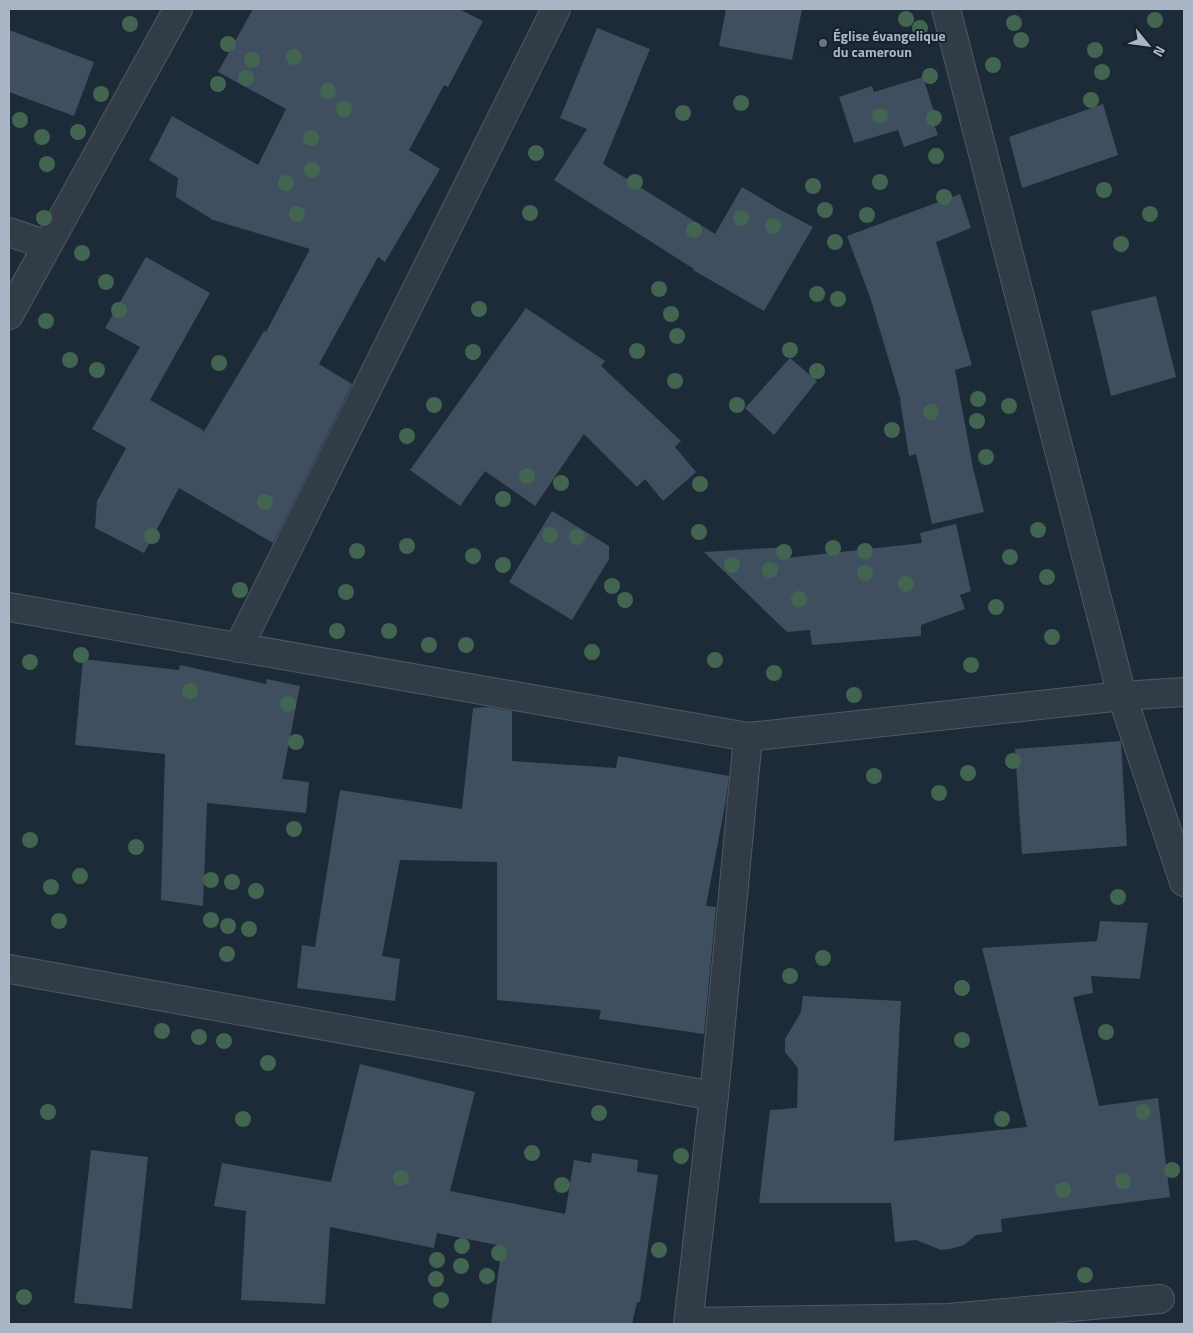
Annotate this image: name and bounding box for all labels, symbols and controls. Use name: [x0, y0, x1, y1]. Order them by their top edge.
north arrow: [1123, 20, 1173, 70]
place label: Église évangelique du cameroun: [833, 25, 946, 62]
marker: Église évangelique du cameroun: [817, 37, 829, 49]
text: N: [1148, 42, 1171, 61]

